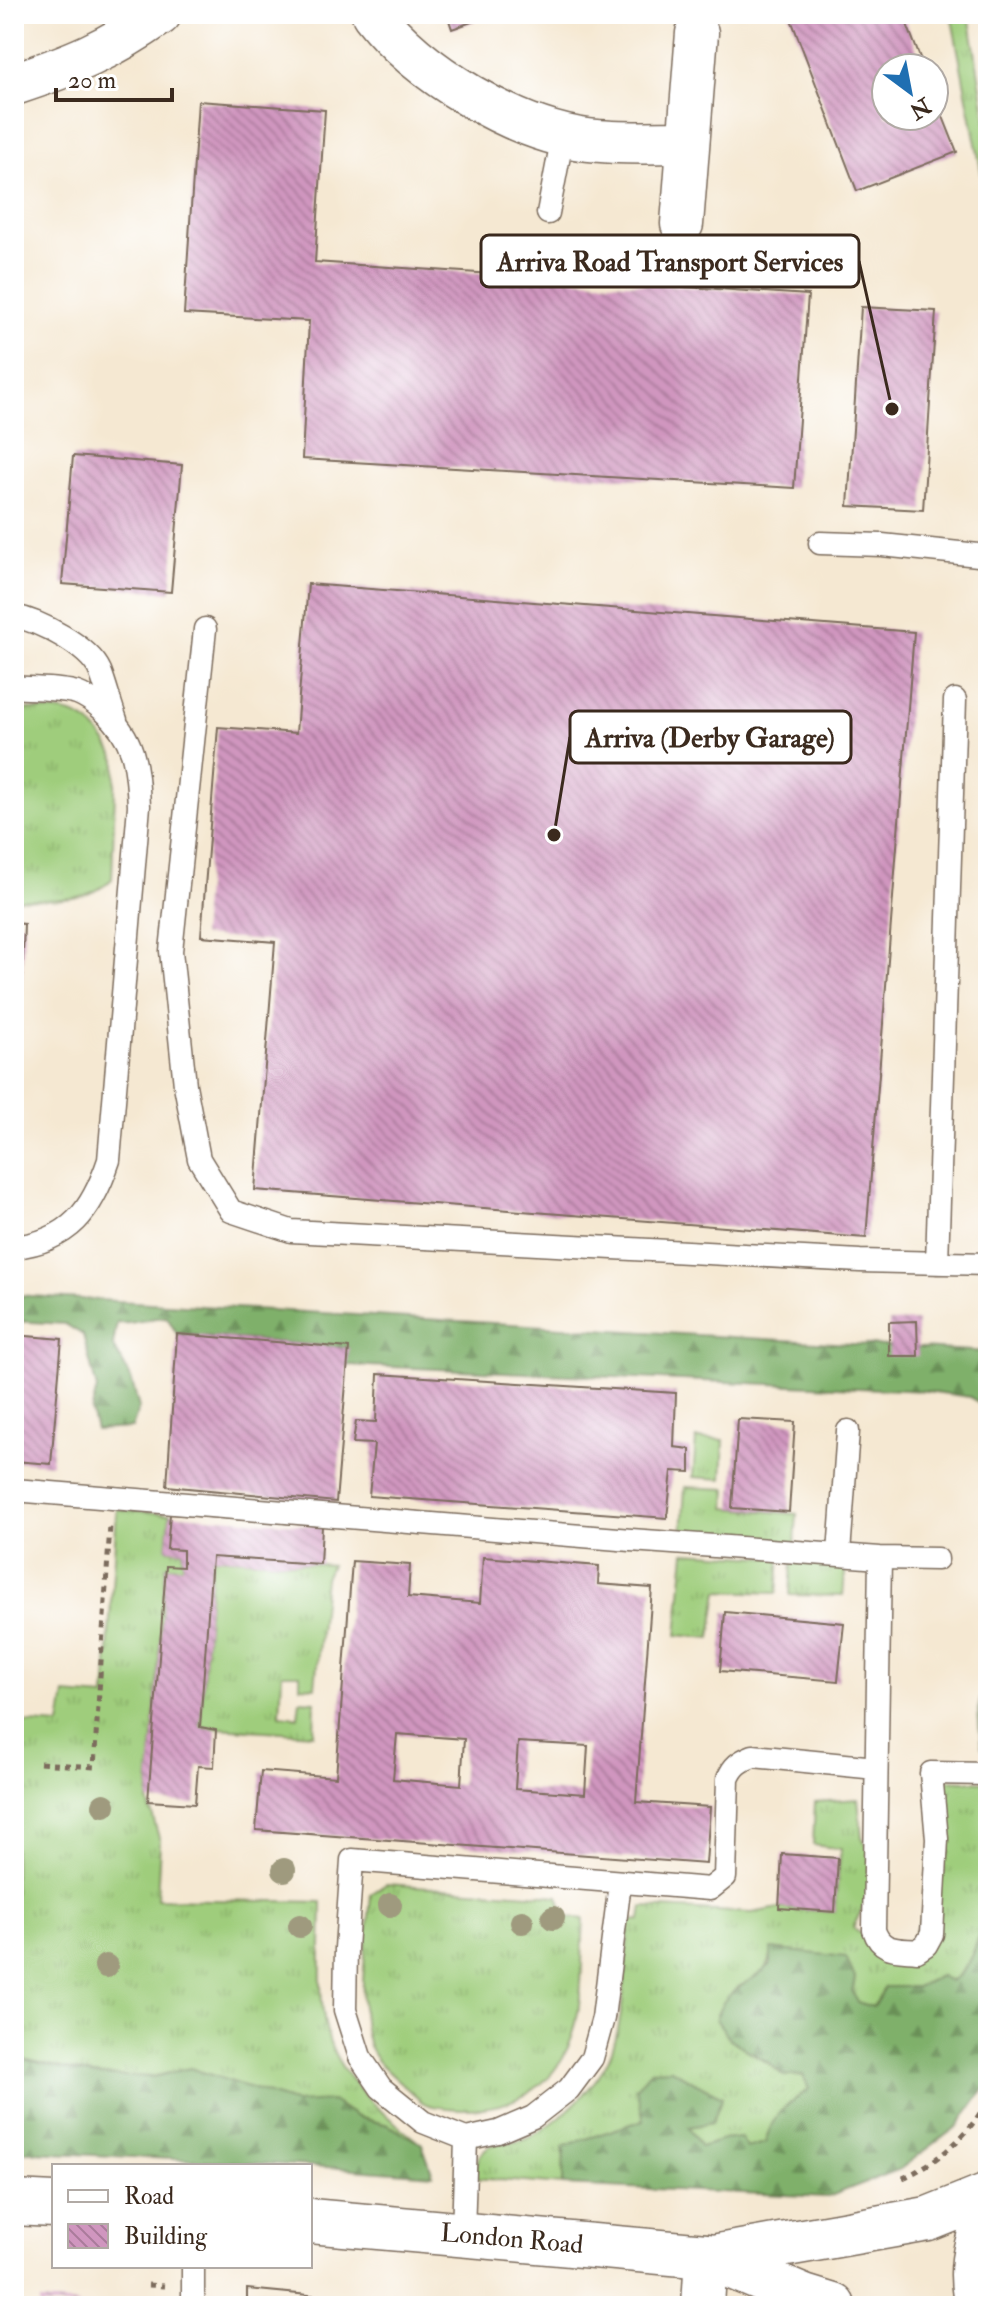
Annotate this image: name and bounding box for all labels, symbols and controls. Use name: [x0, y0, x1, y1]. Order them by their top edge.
scale bar: [56, 52, 172, 102]
north arrow: [870, 52, 950, 132]
text: 20 m: [68, 65, 117, 96]
text: N: [904, 90, 937, 125]
callout: Arriva Road Transport Services: [481, 235, 859, 287]
text: Arriva Road Transport Services: [496, 245, 844, 280]
callout: Arriva (Derby Garage): [570, 711, 851, 763]
text: Arriva (Derby Garage): [584, 721, 835, 756]
legend: [52, 2164, 312, 2268]
text: Road: [124, 2181, 174, 2212]
street label: London Road: [439, 2217, 585, 2261]
text: Building: [124, 2221, 208, 2252]

